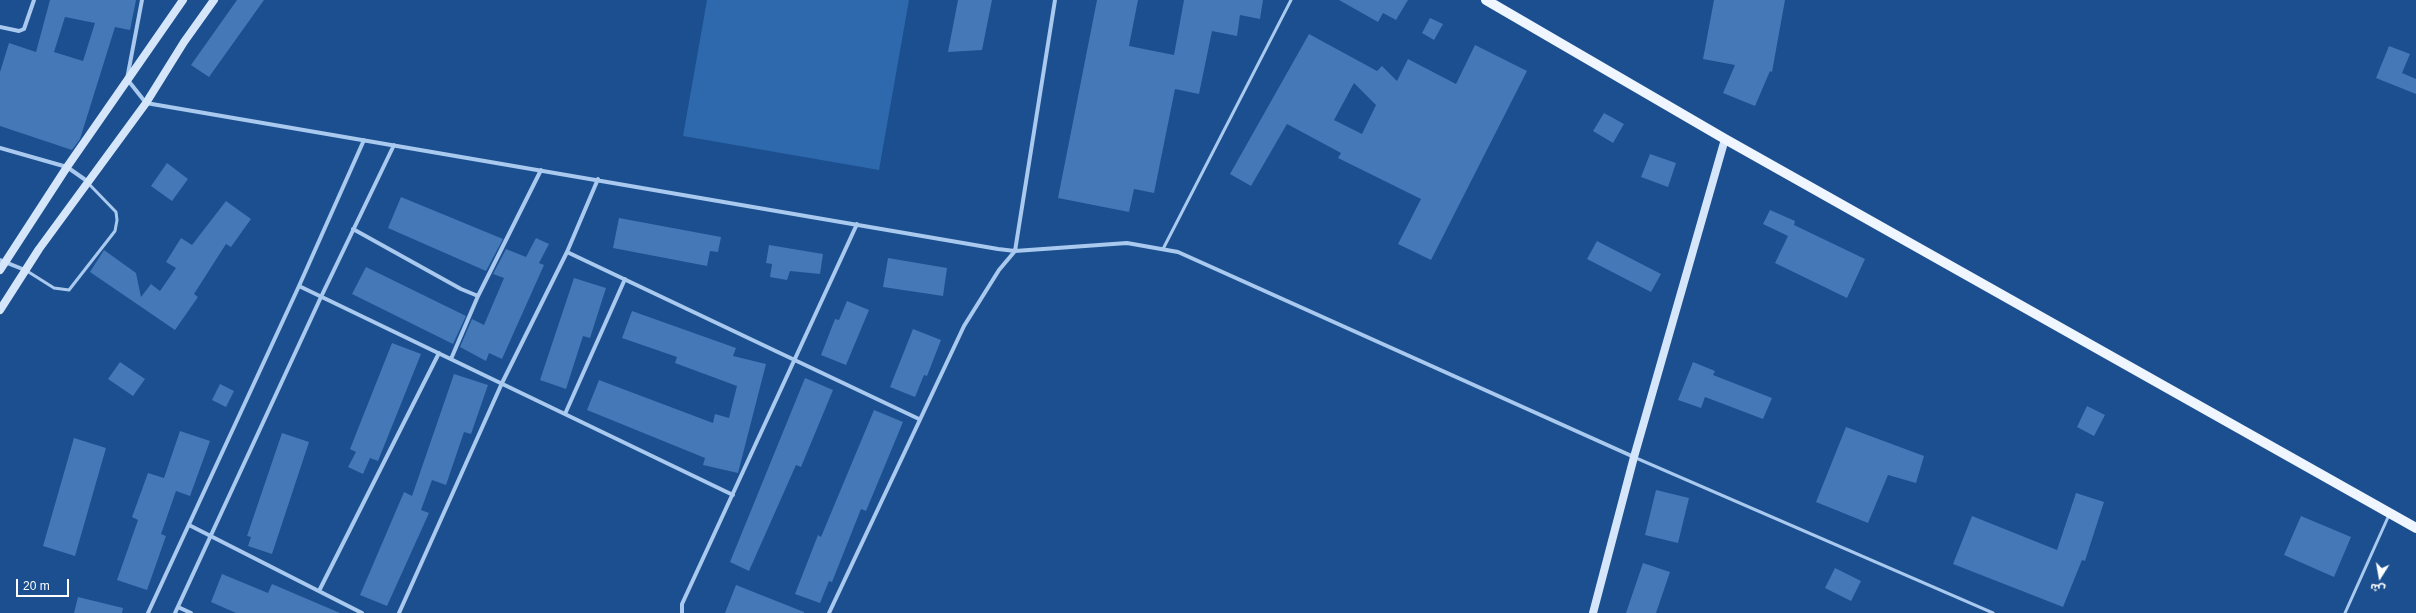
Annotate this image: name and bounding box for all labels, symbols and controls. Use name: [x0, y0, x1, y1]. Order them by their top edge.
north arrow: [2360, 557, 2400, 597]
scale bar: [18, 571, 71, 597]
text: 20 m: [23, 579, 50, 593]
text: ش: [2369, 581, 2386, 596]

